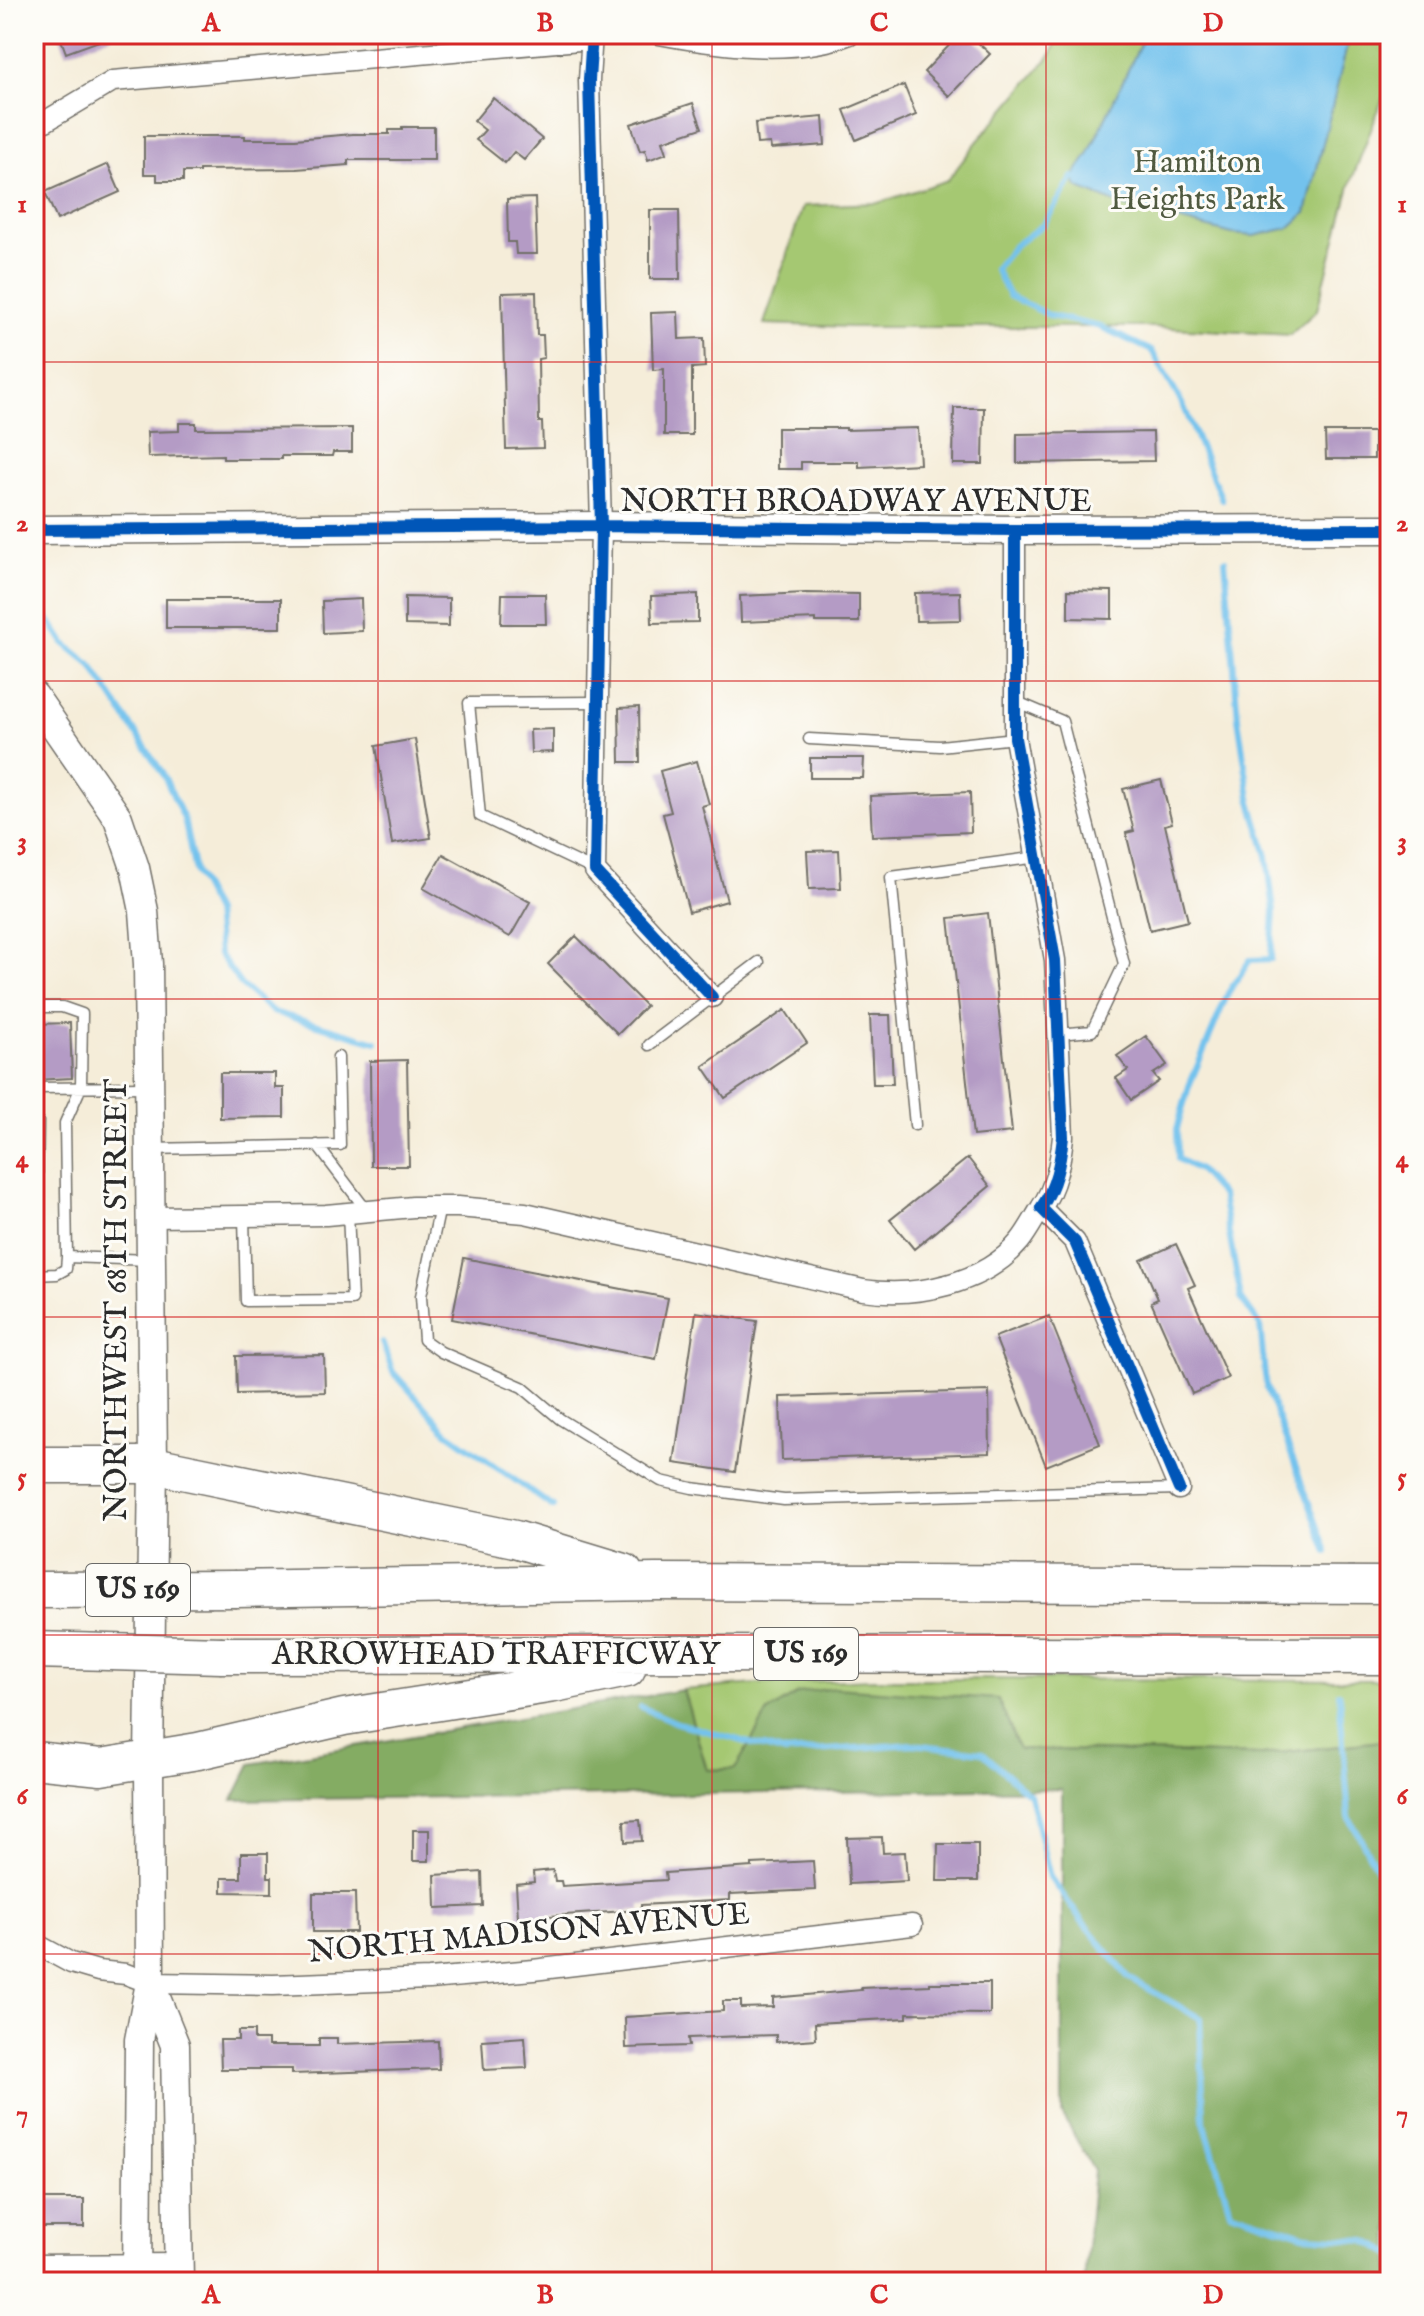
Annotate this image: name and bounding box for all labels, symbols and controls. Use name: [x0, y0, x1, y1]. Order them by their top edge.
text: A: [201, 7, 221, 40]
text: B: [536, 7, 554, 40]
text: C: [870, 7, 889, 40]
text: D: [1203, 7, 1224, 40]
park label: Hamilton Heights Park: [1110, 143, 1285, 221]
text: 1: [17, 188, 27, 221]
text: 1: [1397, 188, 1407, 221]
street label: NORTH BROADWAY AVENUE: [620, 482, 1092, 523]
text: 2: [16, 507, 28, 540]
text: 2: [1396, 507, 1408, 540]
text: 3: [17, 825, 27, 858]
text: 3: [1397, 825, 1407, 858]
street label: NORTHWEST 68TH STREET: [97, 1079, 138, 1521]
text: 4: [16, 1143, 30, 1176]
text: 4: [1396, 1143, 1410, 1176]
text: 5: [17, 1461, 27, 1494]
text: 5: [1397, 1461, 1407, 1494]
road number: US 169: [86, 1564, 190, 1616]
road number: US 169: [754, 1628, 858, 1680]
street label: ARROWHEAD TRAFFICWAY: [271, 1635, 721, 1676]
text: 6: [17, 1780, 29, 1813]
text: 6: [1397, 1780, 1409, 1813]
street label: NORTH MADISON AVENUE: [306, 1894, 752, 1974]
text: 7: [16, 2098, 28, 2131]
text: 7: [1396, 2098, 1408, 2131]
text: A: [201, 2279, 221, 2312]
text: B: [536, 2279, 554, 2312]
text: C: [870, 2279, 889, 2312]
text: D: [1203, 2279, 1224, 2312]

